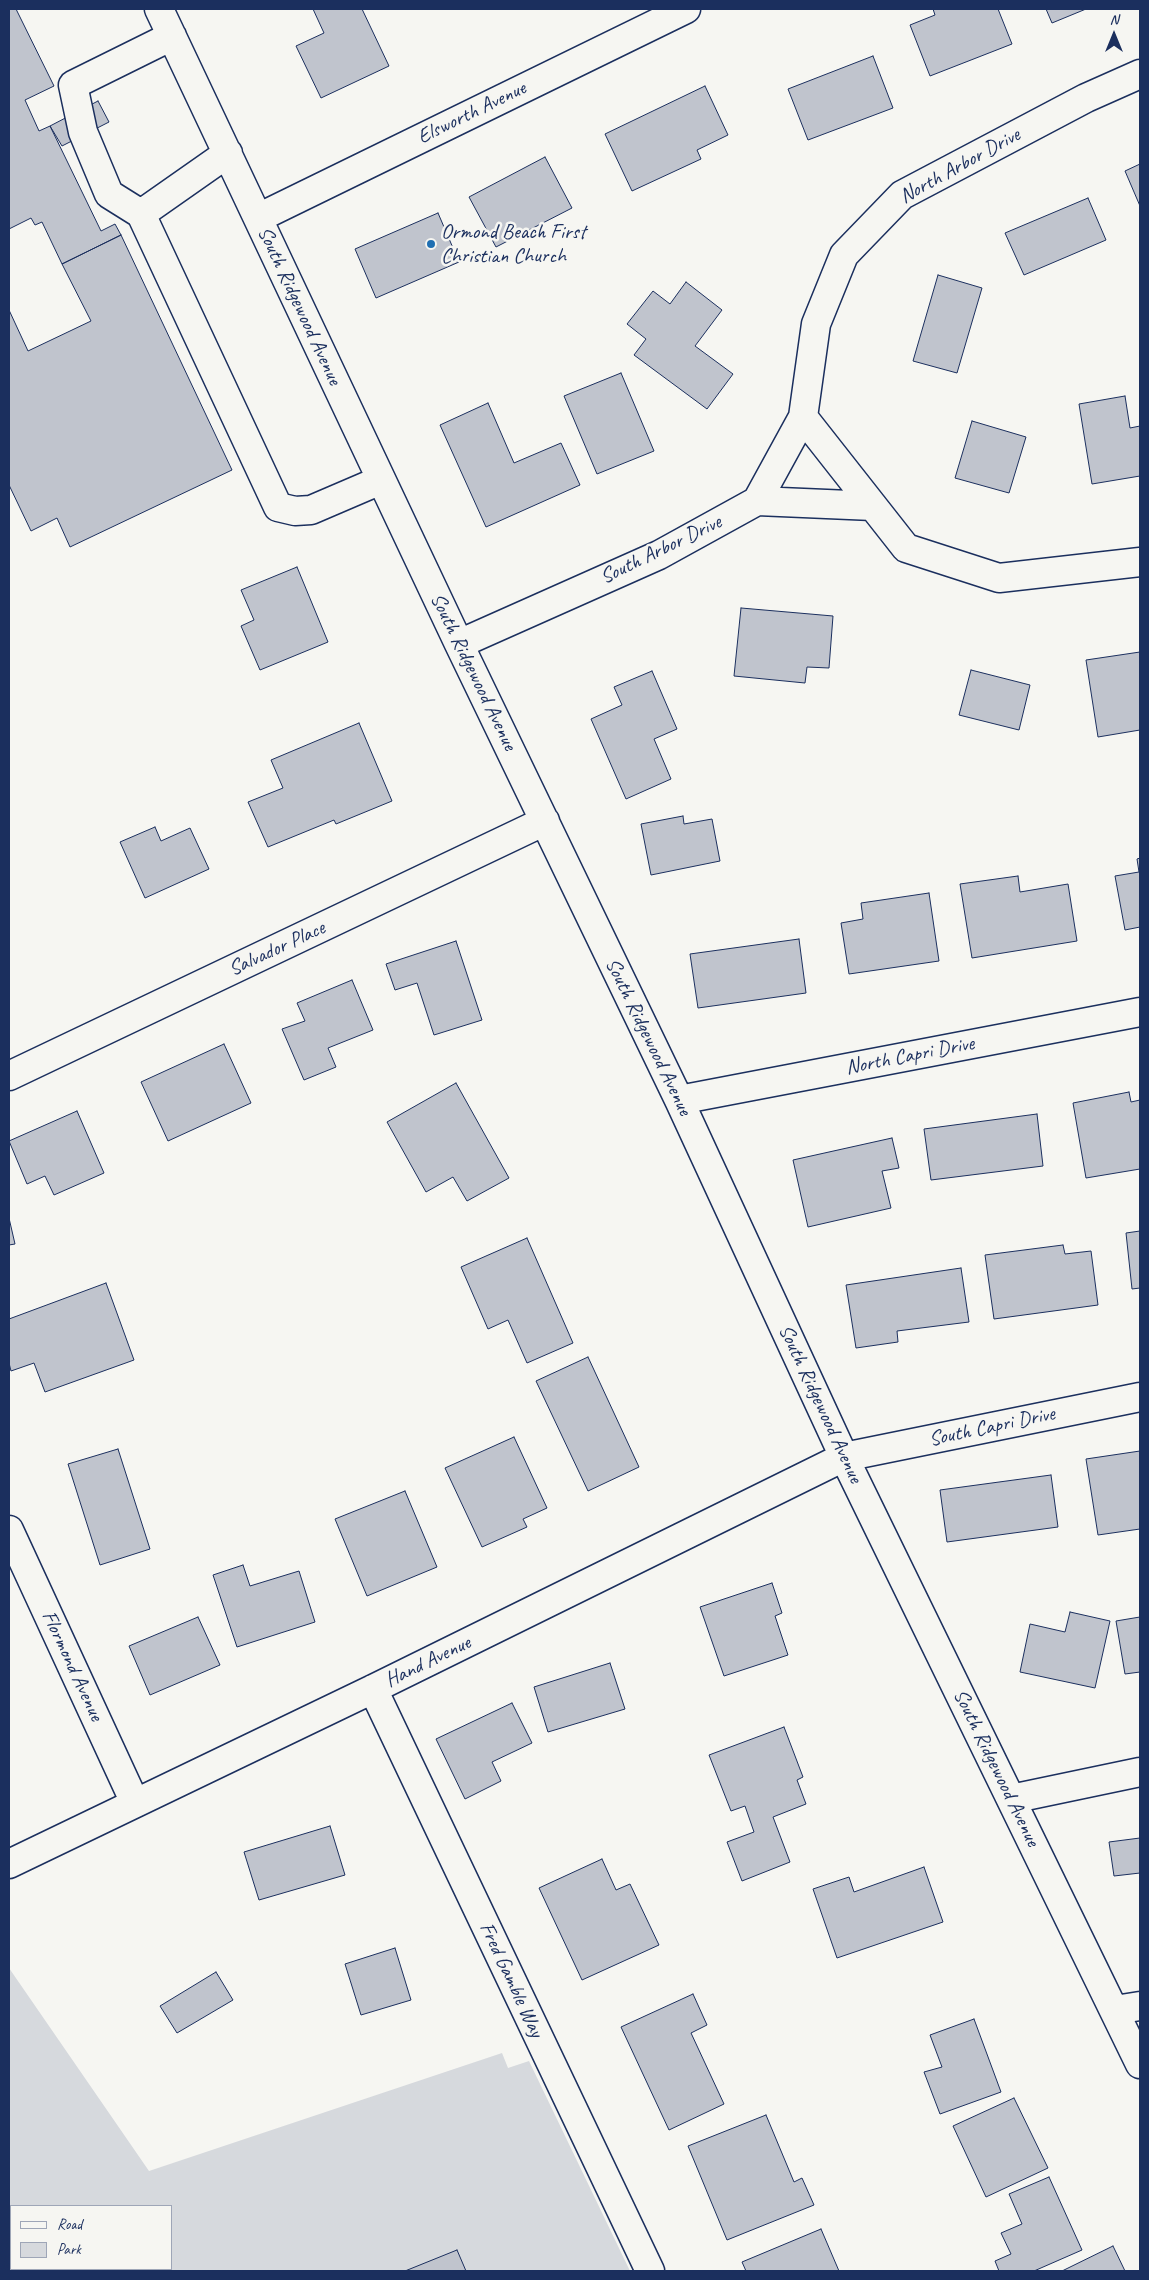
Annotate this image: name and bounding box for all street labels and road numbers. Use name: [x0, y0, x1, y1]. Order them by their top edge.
street label: Elsworth Avenue: [414, 76, 530, 150]
street label: North Arbor Drive: [895, 123, 1025, 209]
street label: South Ridgewood Avenue: [251, 223, 347, 389]
street label: South Arbor Drive: [596, 510, 726, 590]
street label: South Ridgewood Avenue: [424, 589, 522, 755]
street label: Salvador Place: [225, 916, 329, 982]
street label: South Ridgewood Avenue: [599, 954, 697, 1120]
street label: North Capri Drive: [844, 1031, 976, 1081]
street label: South Ridgewood Avenue: [772, 1321, 868, 1487]
street label: South Capri Drive: [927, 1401, 1057, 1453]
street label: Flormond Avenue: [35, 1607, 109, 1725]
street label: Hand Avenue: [381, 1631, 475, 1693]
street label: South Ridgewood Avenue: [947, 1685, 1045, 1851]
street label: Fred Gamble Way: [473, 1919, 549, 2041]

